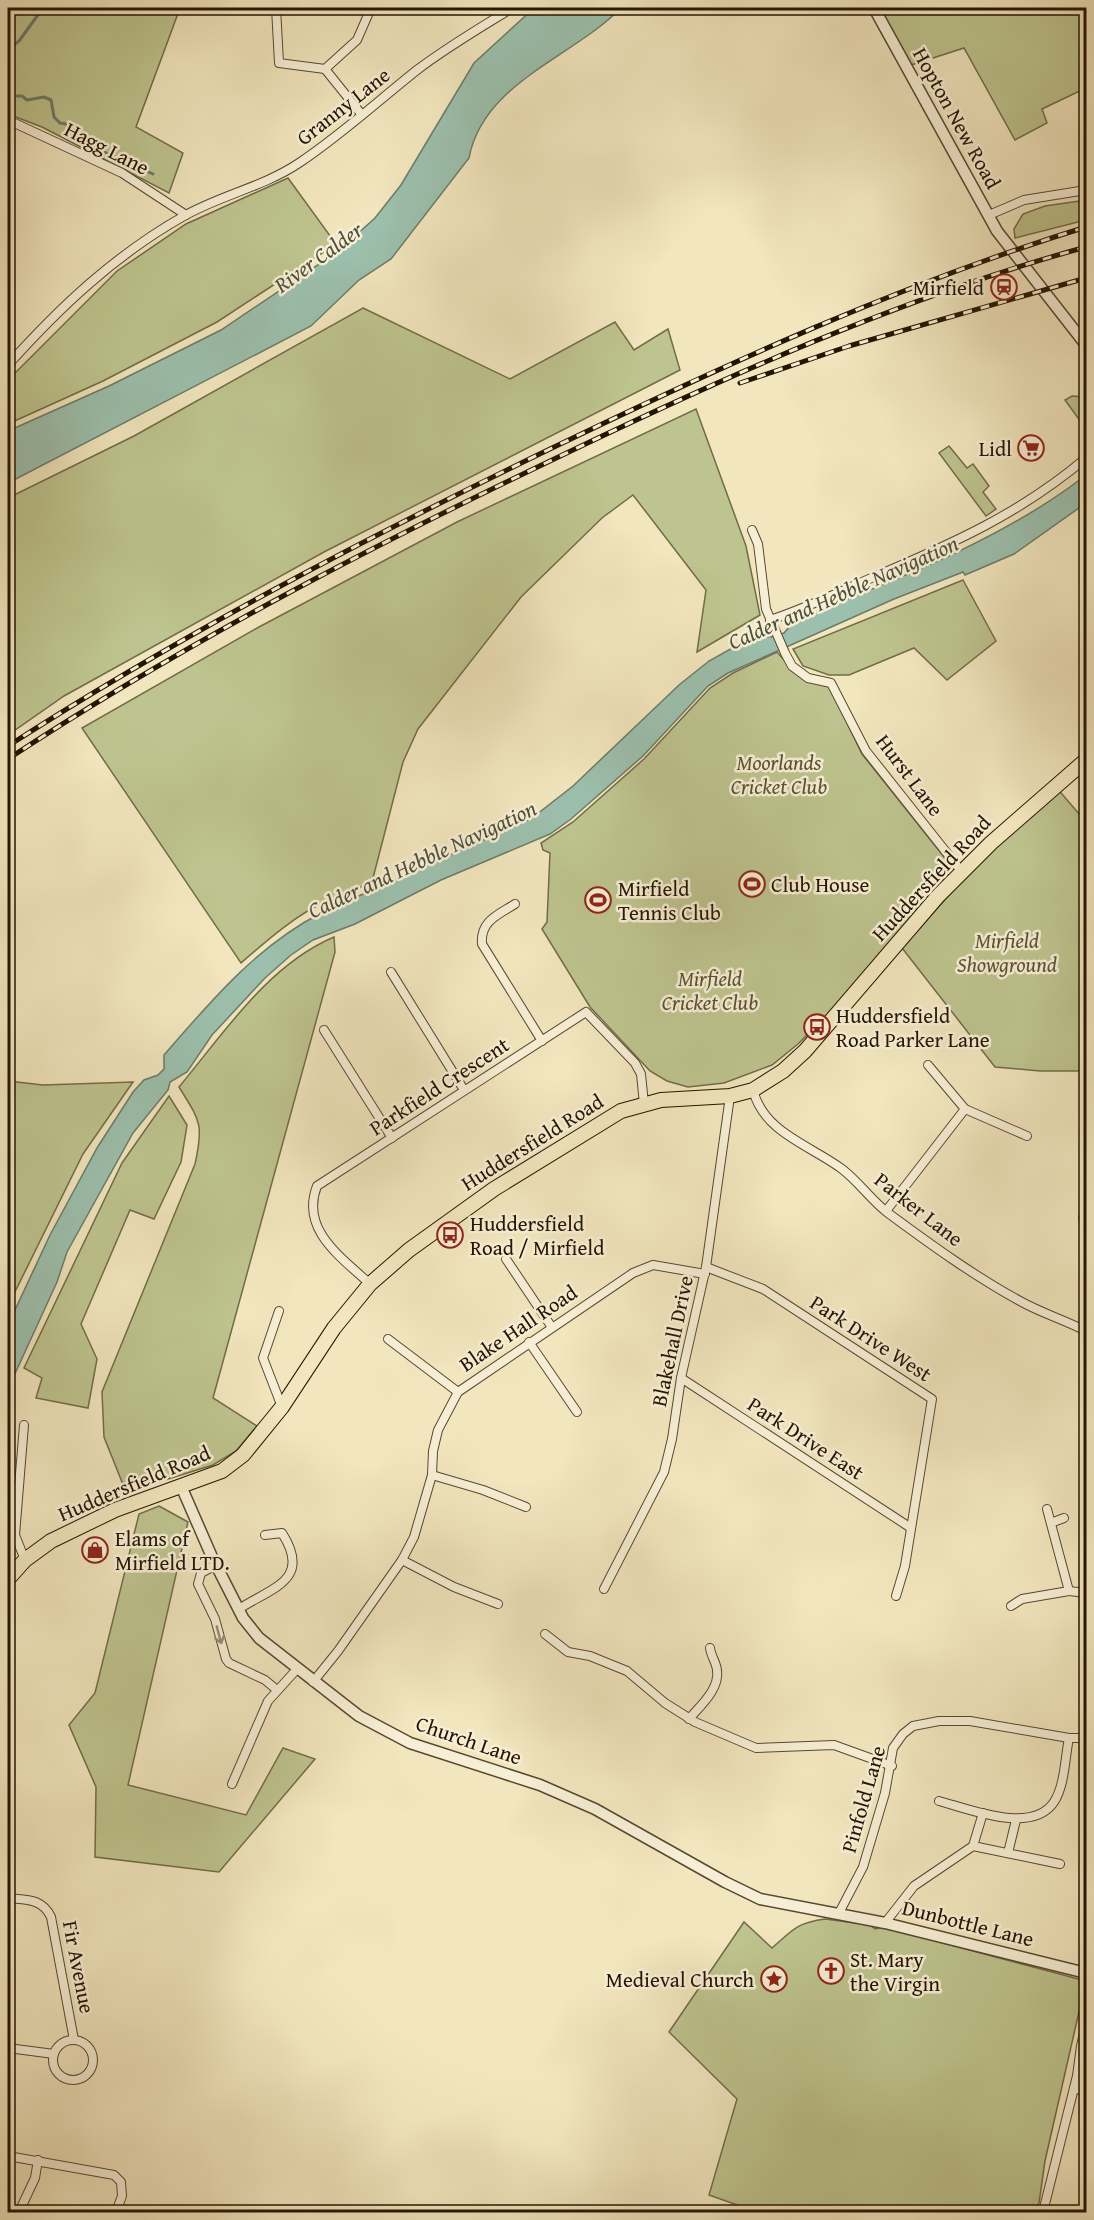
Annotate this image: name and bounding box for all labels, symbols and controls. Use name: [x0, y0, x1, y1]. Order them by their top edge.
street label: Hopton New Road: [905, 42, 1009, 195]
street label: Granny Lane: [290, 59, 396, 152]
street label: Hagg Lane: [59, 113, 155, 183]
water label: River Calder: [266, 213, 370, 301]
place label: Mirfield: [913, 272, 985, 303]
station icon: Mirfield: [989, 272, 1019, 302]
place label: Lidl: [979, 433, 1012, 464]
supermarket icon: Lidl: [1016, 433, 1046, 463]
water label: Calder and Hebble Navigation: [723, 527, 963, 657]
street label: Hurst Lane: [869, 727, 951, 823]
park label: Moorlands Cricket Club: [731, 747, 827, 802]
water label: Calder and Hebble Navigation: [302, 792, 542, 926]
street label: Huddersfield Road: [864, 807, 998, 948]
sports icon: Club House: [737, 869, 767, 899]
place label: Club House: [771, 869, 870, 900]
place label: Mirfield Tennis Club: [618, 873, 721, 928]
sports icon: Mirfield Tennis Club: [583, 885, 613, 915]
park label: Mirfield Showground: [957, 925, 1057, 980]
park label: Mirfield Cricket Club: [662, 963, 758, 1018]
place label: Huddersfield Road Parker Lane: [836, 1000, 990, 1055]
bus stop icon: Huddersfield Road Parker Lane: [802, 1012, 832, 1042]
street label: Parkfield Crescent: [363, 1029, 515, 1143]
street label: Huddersfield Road: [455, 1085, 610, 1198]
street label: Parker Lane: [868, 1164, 970, 1254]
place label: Huddersfield Road / Mirfield: [470, 1208, 605, 1263]
bus stop icon: Huddersfield Road / Mirfield: [435, 1220, 465, 1250]
street label: Blakehall Drive: [643, 1273, 701, 1409]
street label: Blake Hall Road: [453, 1276, 584, 1379]
street label: Park Drive West: [804, 1287, 938, 1389]
street label: Park Drive East: [742, 1389, 871, 1488]
street label: Huddersfield Road: [53, 1437, 216, 1529]
place label: Elams of Mirfield LTD.: [115, 1523, 230, 1578]
shop icon: Elams of Mirfield LTD.: [80, 1535, 110, 1565]
one-way arrow: [213, 1625, 225, 1644]
street label: Church Lane: [412, 1707, 526, 1773]
street label: Pinfold Lane: [833, 1742, 893, 1856]
street label: Dunbottle Lane: [899, 1892, 1037, 1954]
street label: Fir Avenue: [55, 1918, 103, 2016]
place label: St. Mary the Virgin: [850, 1944, 940, 1999]
church icon: St. Mary the Virgin: [816, 1956, 846, 1986]
place label: Medieval Church: [606, 1964, 754, 1995]
place icon: Medieval Church: [759, 1964, 789, 1994]

